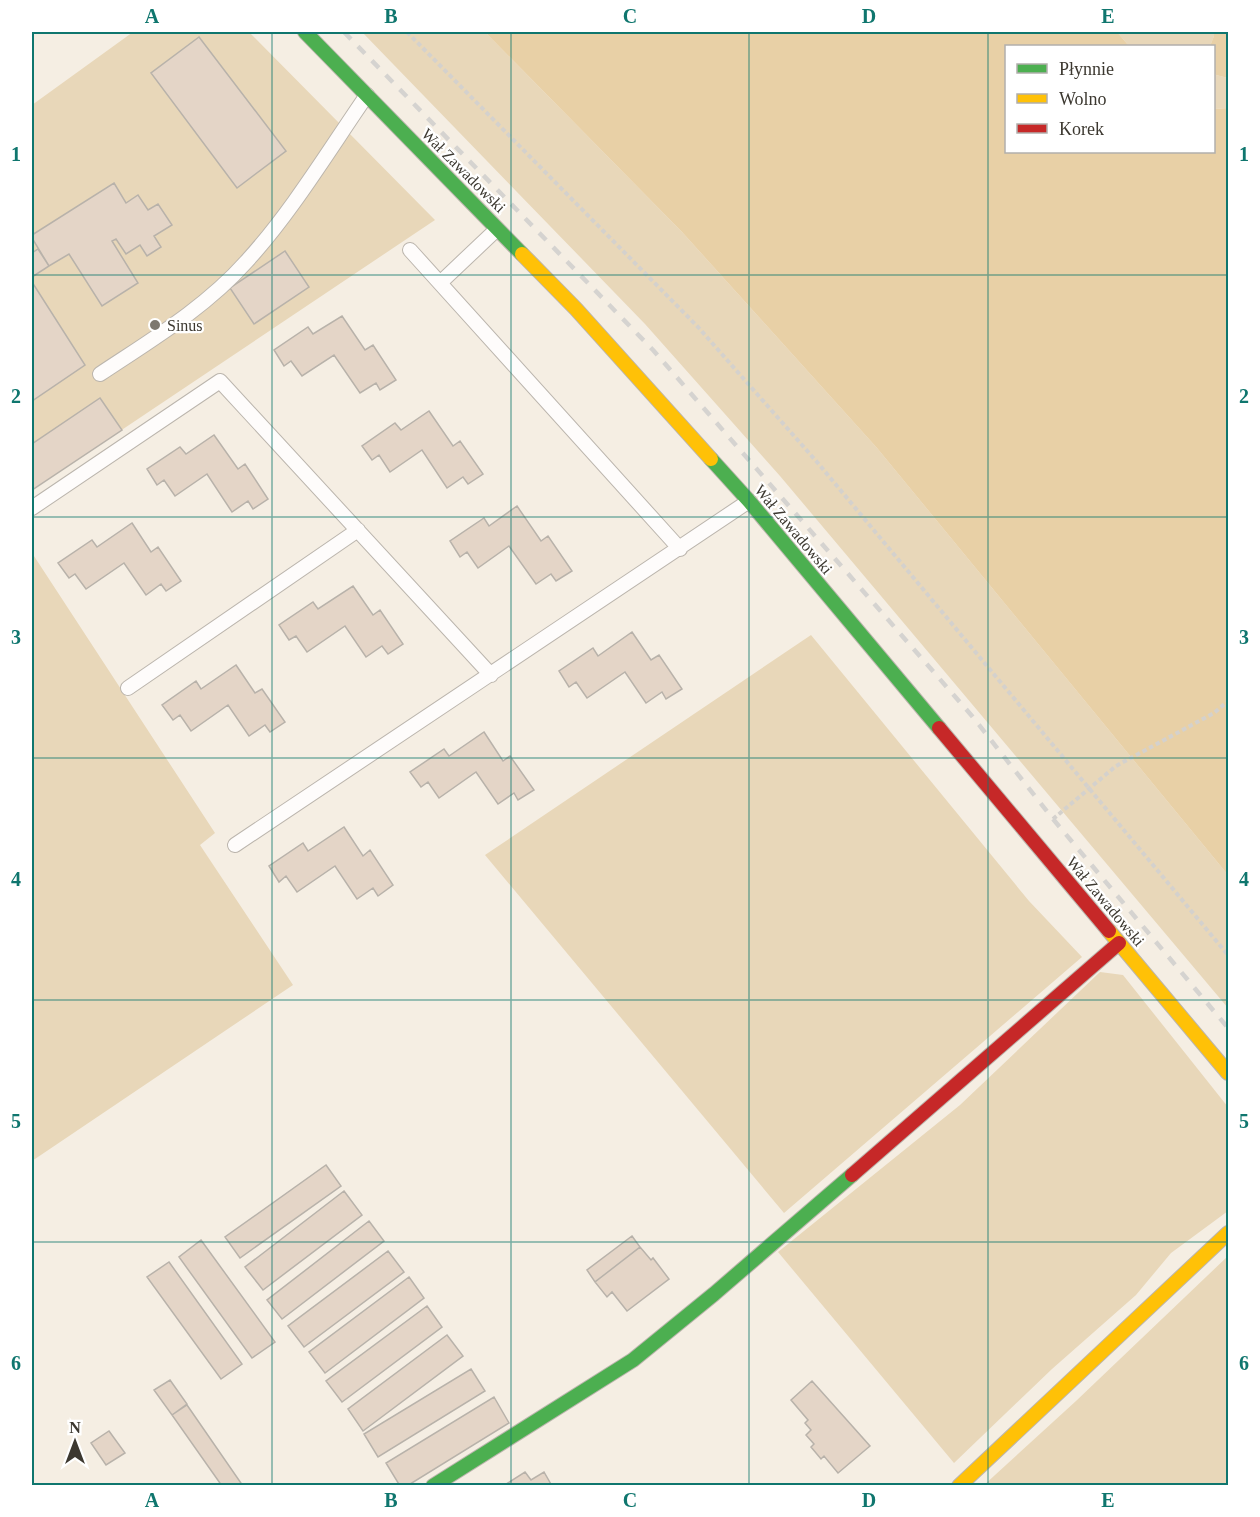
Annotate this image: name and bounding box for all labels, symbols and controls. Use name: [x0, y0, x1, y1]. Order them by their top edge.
text: A: [145, 5, 160, 27]
text: B: [384, 5, 398, 27]
text: C: [623, 5, 637, 27]
text: D: [862, 5, 876, 27]
text: E: [1101, 5, 1115, 27]
legend: [1005, 45, 1215, 153]
text: Płynnie: [1059, 59, 1114, 79]
text: Wolno: [1059, 89, 1107, 109]
text: Korek: [1059, 119, 1104, 139]
street label: Wał Zawadowski: [418, 125, 509, 216]
text: 1: [11, 143, 21, 165]
text: 1: [1239, 143, 1249, 165]
place label: Sinus: [167, 317, 203, 334]
marker: Sinus: [148, 318, 162, 332]
text: 2: [11, 385, 21, 407]
text: 2: [1239, 385, 1249, 407]
street label: Wał Zawadowski: [751, 481, 836, 578]
text: 3: [11, 626, 21, 648]
text: 3: [1239, 626, 1249, 648]
street label: Wał Zawadowski: [1063, 853, 1148, 950]
text: 4: [11, 868, 21, 890]
text: 4: [1239, 868, 1249, 890]
text: 5: [11, 1110, 21, 1132]
text: 5: [1239, 1110, 1249, 1132]
text: 6: [11, 1352, 21, 1374]
text: 6: [1239, 1352, 1249, 1374]
north arrow: [45, 1412, 105, 1472]
text: N: [69, 1419, 81, 1436]
text: A: [145, 1489, 160, 1511]
text: B: [384, 1489, 398, 1511]
text: C: [623, 1489, 637, 1511]
text: D: [862, 1489, 876, 1511]
text: E: [1101, 1489, 1115, 1511]

